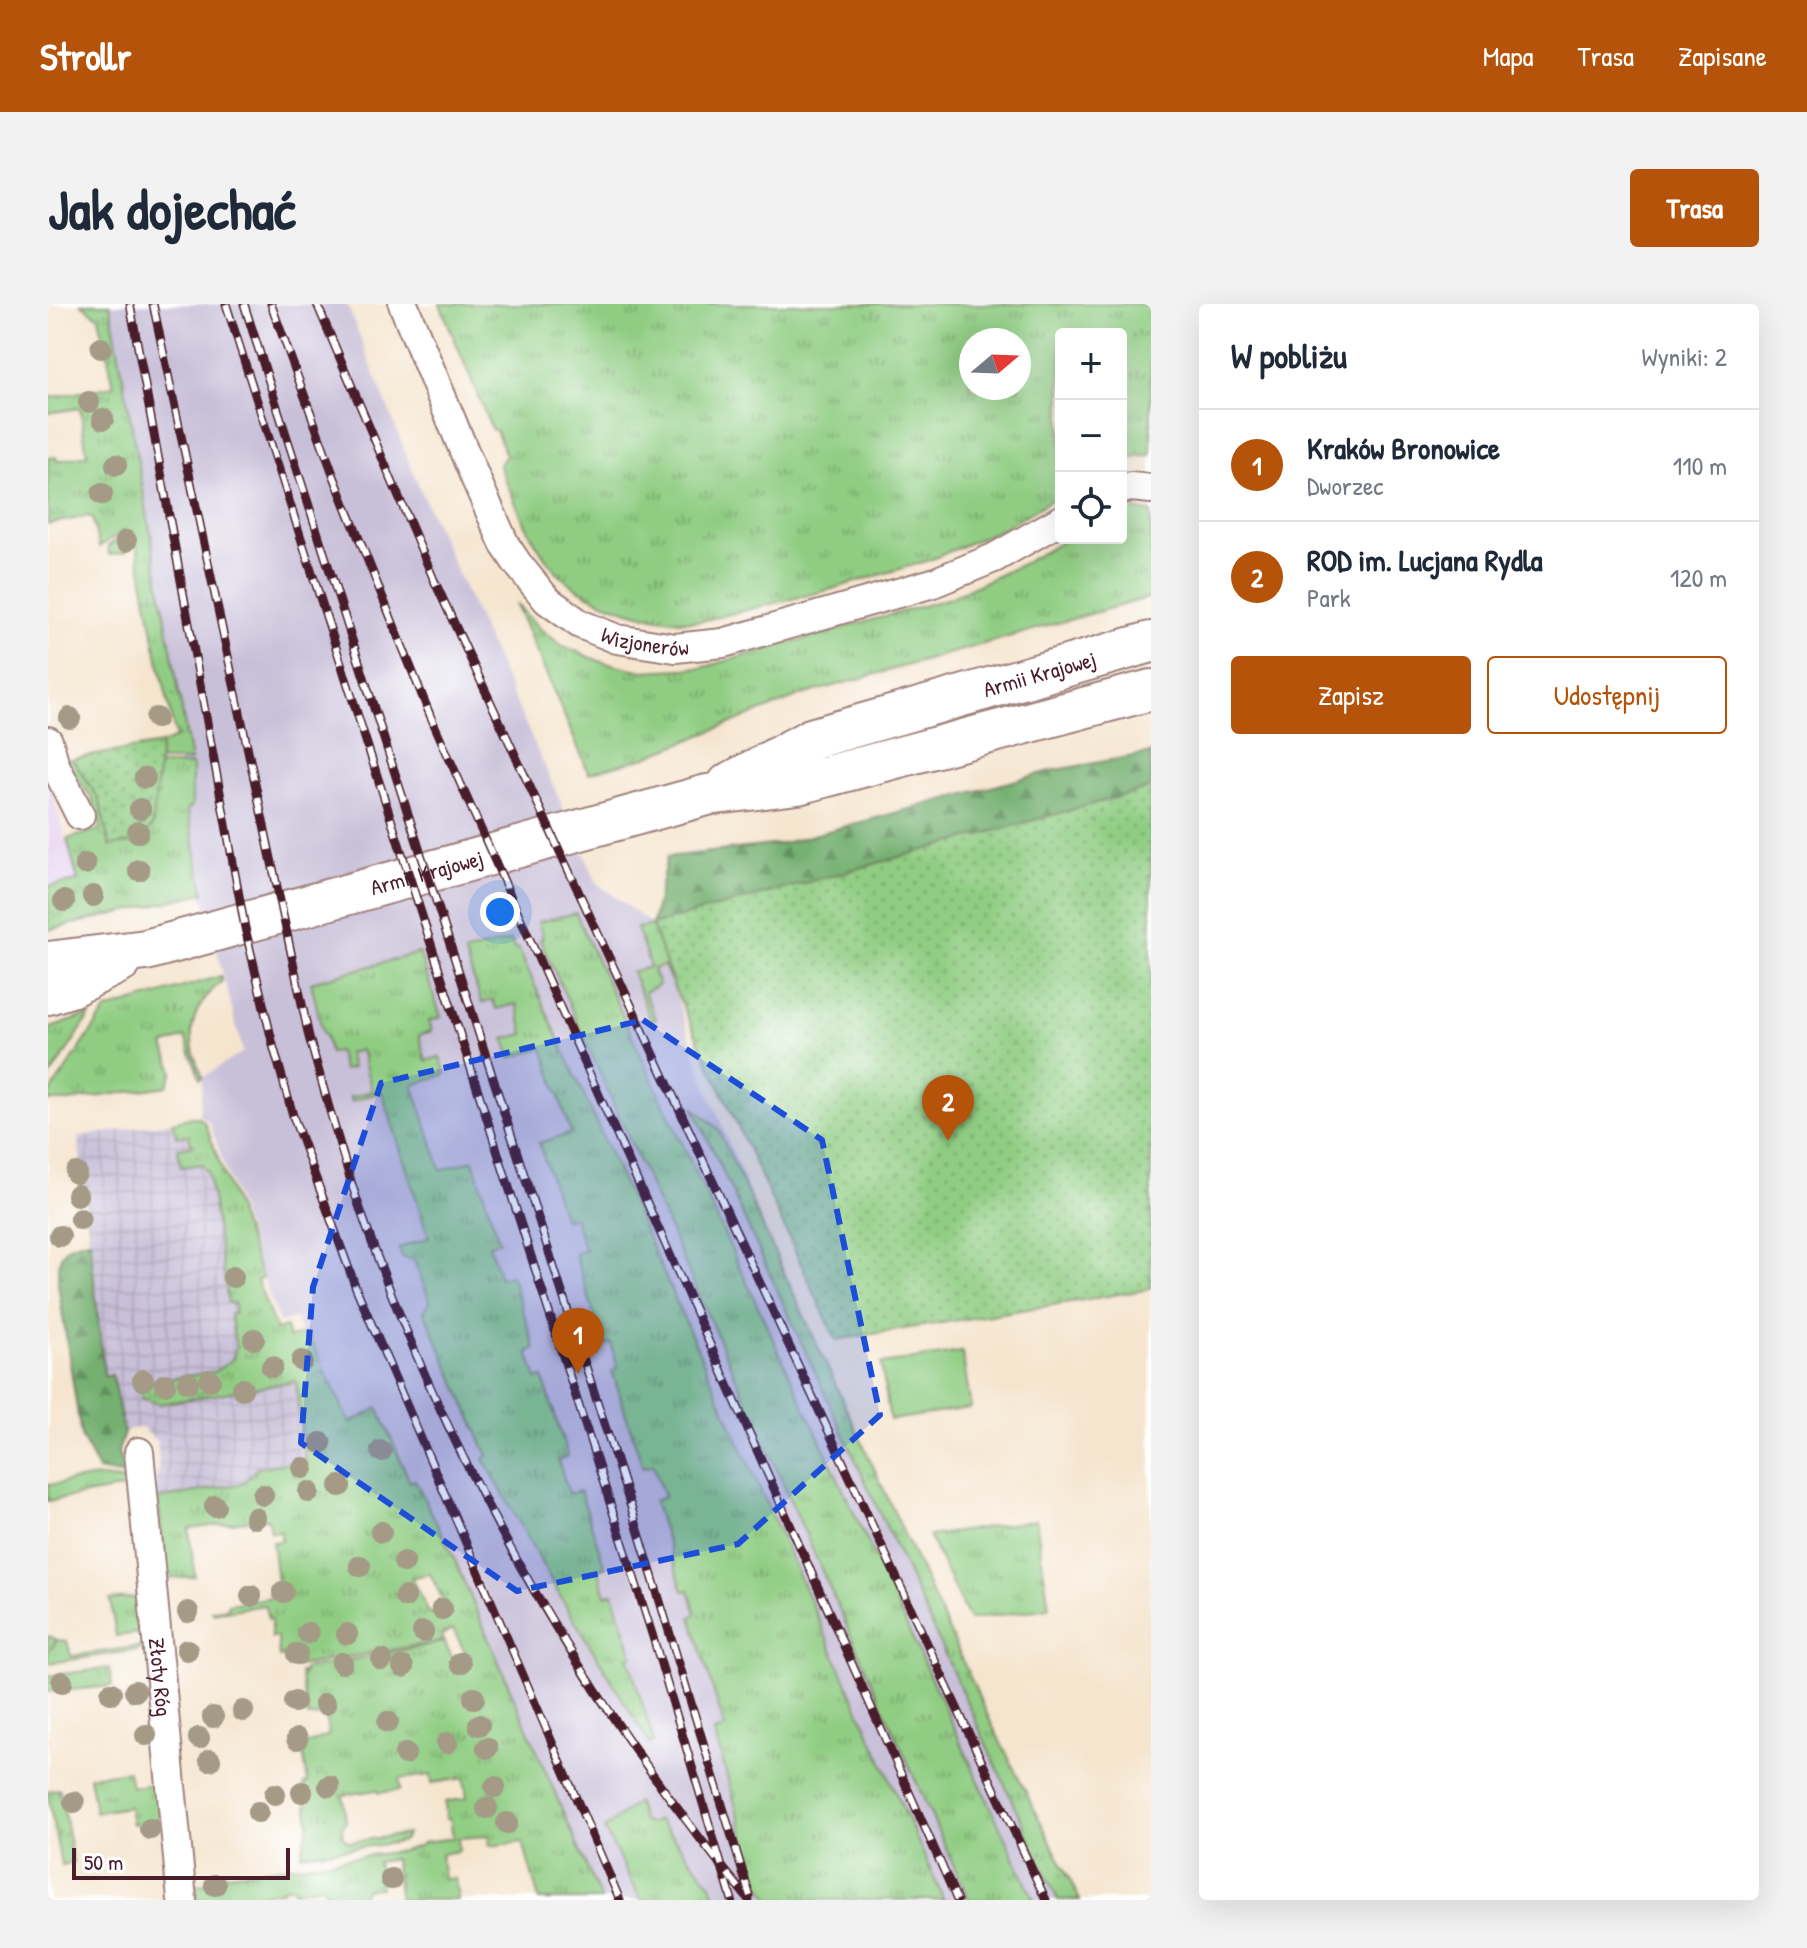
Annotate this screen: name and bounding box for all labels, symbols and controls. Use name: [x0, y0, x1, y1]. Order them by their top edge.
text: Strollr: [40, 30, 131, 82]
text: Mapa: [1483, 37, 1533, 75]
text: Trasa: [1577, 37, 1634, 75]
text: Zapisane: [1678, 37, 1767, 75]
button: Trasa: [1630, 169, 1759, 247]
text: Jak dojechać: [48, 171, 296, 246]
north arrow: [959, 328, 1031, 400]
map controls: [1055, 328, 1127, 544]
button: +: [1055, 328, 1127, 400]
text: W pobliżu: [1231, 333, 1347, 379]
text: Wyniki: 2: [1642, 339, 1727, 374]
button: −: [1055, 400, 1127, 472]
text: Kraków Bronowice: [1307, 428, 1500, 468]
text: 1: [1252, 448, 1262, 483]
text: 110 m: [1673, 448, 1727, 483]
text: Dworzec: [1307, 468, 1383, 503]
button: locate: [1055, 472, 1127, 544]
text: ROD im. Lucjana Rydla: [1307, 540, 1542, 580]
text: 2: [1251, 560, 1263, 595]
text: 120 m: [1670, 560, 1727, 595]
text: Park: [1307, 580, 1351, 615]
street label: Wizjonerów: [597, 619, 690, 663]
street label: Armii Krajowej: [980, 643, 1099, 704]
button: Zapisz: [1231, 656, 1471, 734]
button: Udostępnij: [1487, 656, 1727, 734]
street label: Armii Krajowej: [367, 843, 487, 902]
your location: [480, 892, 520, 932]
pin: 2: [922, 1075, 974, 1141]
pin: 1: [552, 1308, 604, 1374]
street label: Złoty Róg: [142, 1636, 179, 1718]
scale bar: [72, 1844, 290, 1880]
text: 50 m: [84, 1847, 123, 1877]

